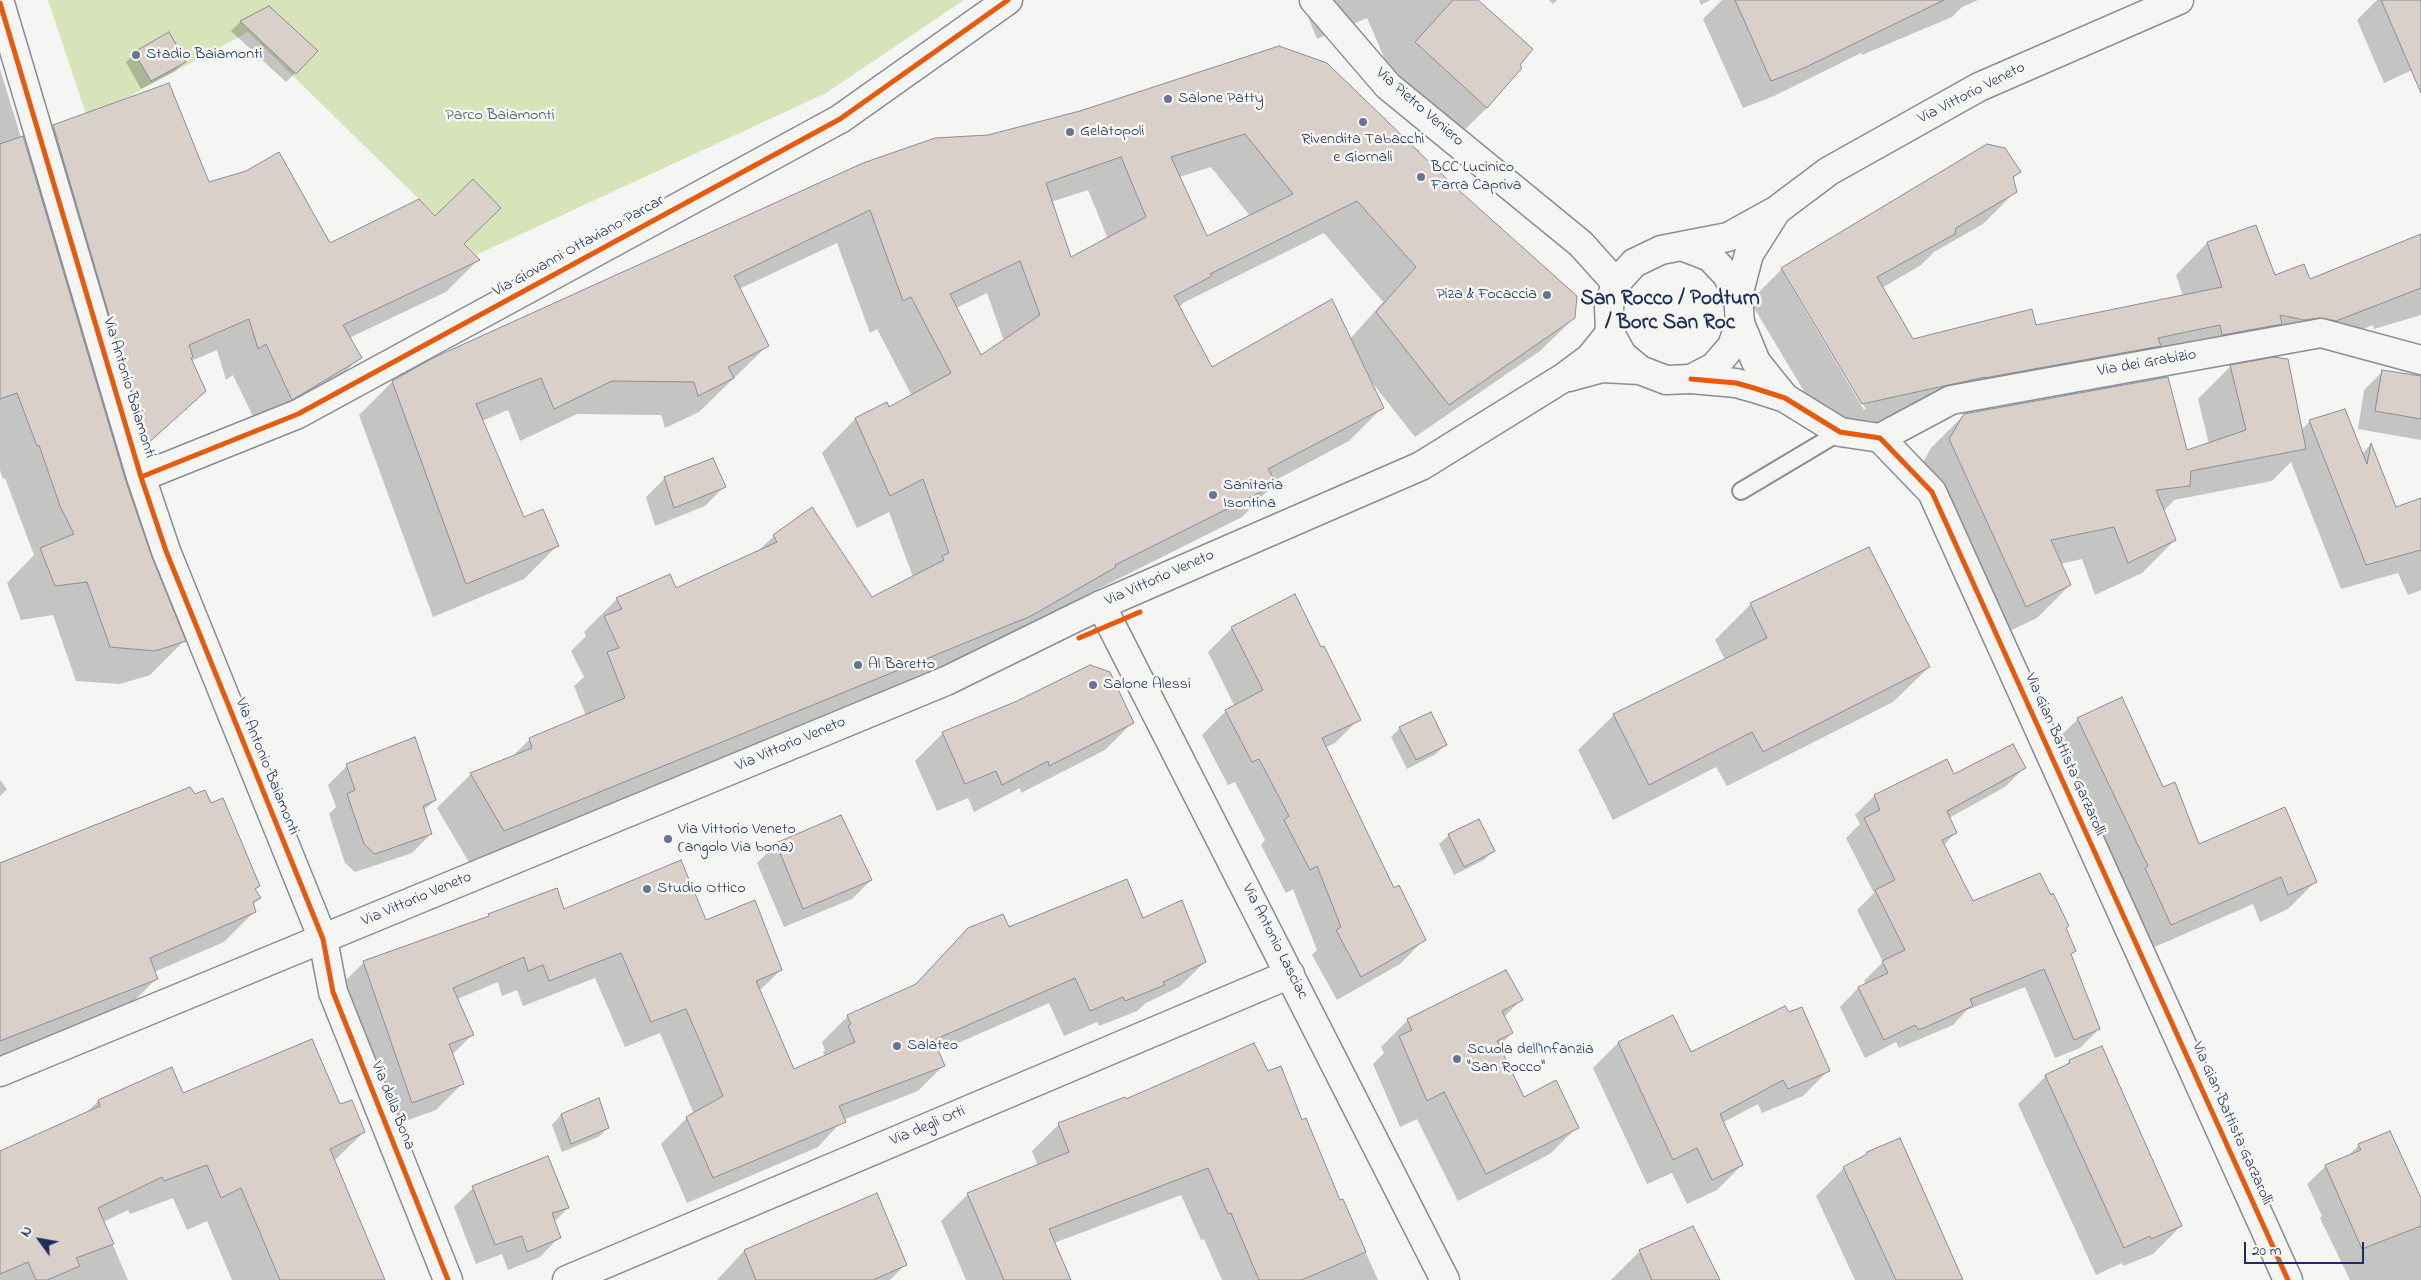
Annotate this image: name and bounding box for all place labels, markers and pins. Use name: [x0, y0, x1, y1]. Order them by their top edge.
place label: Stadio Baiamonti: [146, 45, 262, 65]
marker: Stadio Baiamonti: [130, 49, 142, 61]
place label: Salone Patty: [1178, 89, 1264, 109]
marker: Salone Patty: [1162, 93, 1174, 105]
marker: Rivendita Tabacchi e Giornali: [1357, 116, 1369, 128]
place label: Gelatopoli: [1080, 122, 1144, 142]
marker: Gelatopoli: [1064, 126, 1076, 138]
place label: Rivendita Tabacchi e Giornali: [1302, 130, 1424, 168]
place label: BCC Lucinico Farra Capriva: [1431, 158, 1521, 196]
marker: BCC Lucinico Farra Capriva: [1415, 171, 1427, 183]
place label: Piza & Focaccia: [1436, 285, 1537, 305]
marker: Piza & Focaccia: [1541, 289, 1553, 301]
place label: Sanitaria Isontina: [1223, 476, 1283, 514]
marker: Sanitaria Isontina: [1207, 489, 1219, 501]
place label: Al Baretto: [868, 655, 935, 675]
marker: Al Baretto: [852, 659, 864, 671]
place label: Salone Alessi: [1103, 675, 1191, 695]
marker: Salone Alessi: [1087, 679, 1099, 691]
place label: Via Vittorio Veneto (angolo Via bona): [678, 820, 796, 858]
marker: Via Vittorio Veneto (angolo Via bona): [662, 833, 674, 845]
place label: Studio Ottico: [657, 879, 746, 899]
marker: Studio Ottico: [641, 883, 653, 895]
place label: Salateo: [907, 1036, 958, 1056]
marker: Salateo: [891, 1040, 903, 1052]
place label: Scuola dell'Infanzia "San Rocco": [1467, 1040, 1594, 1078]
marker: Scuola dell'Infanzia "San Rocco": [1451, 1053, 1463, 1065]

